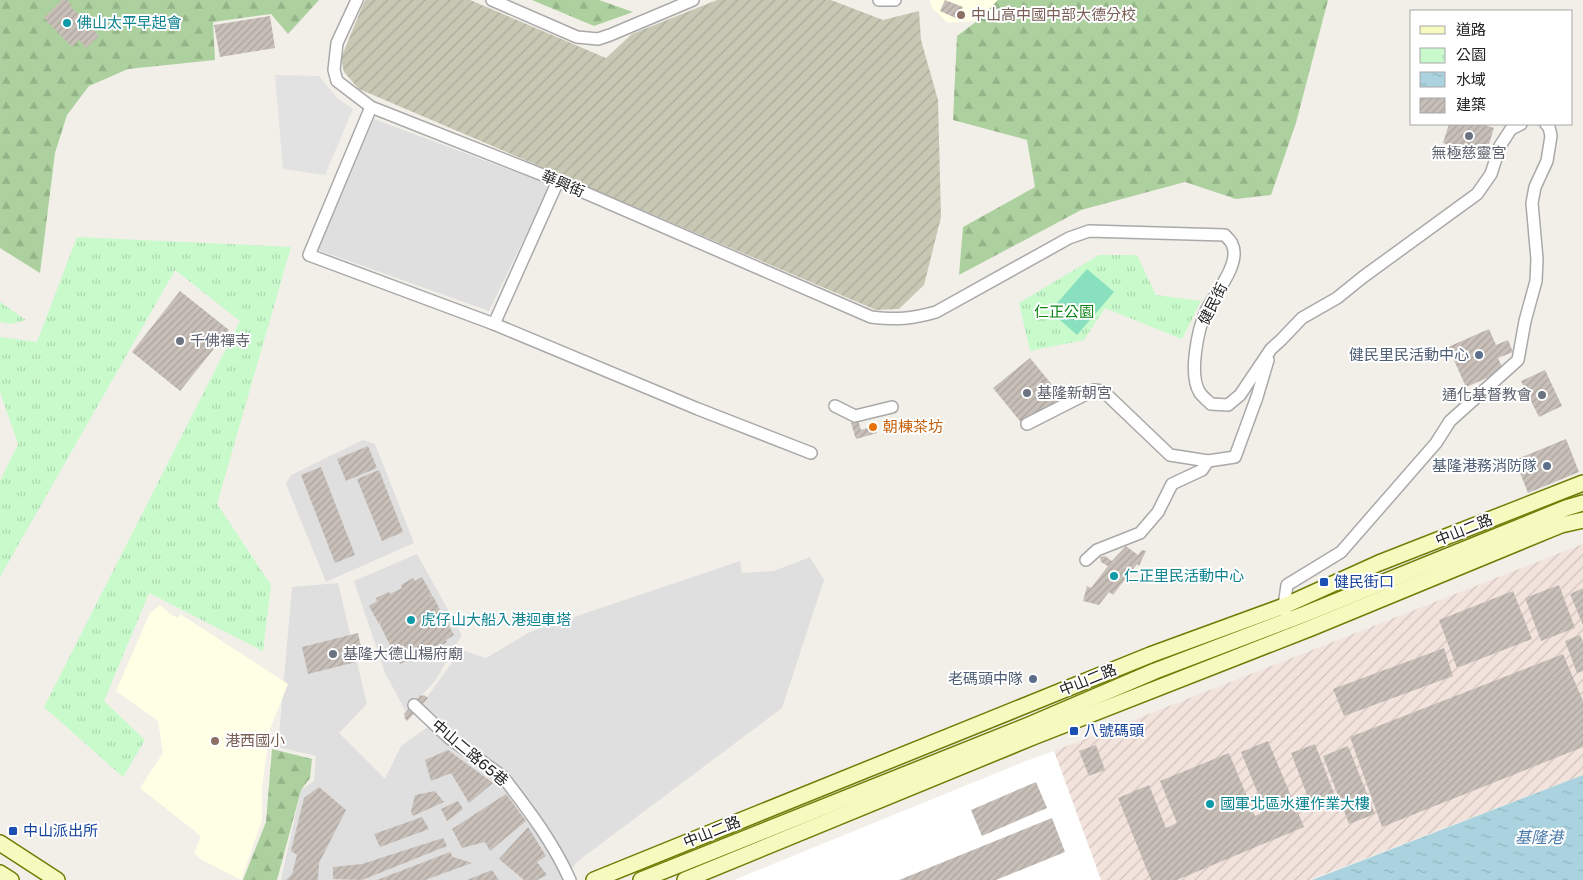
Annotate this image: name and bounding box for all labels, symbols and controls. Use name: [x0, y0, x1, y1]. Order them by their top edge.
place label: 中山高中國中部大德分校: [971, 6, 1136, 24]
marker: 中山高中國中部大德分校: [955, 9, 967, 21]
legend: [1410, 10, 1573, 125]
place label: 佛山太平早起會: [77, 14, 182, 32]
marker: 佛山太平早起會: [61, 17, 73, 29]
text: 道路: [1456, 21, 1486, 39]
text: 公園: [1456, 46, 1486, 64]
text: 水域: [1456, 71, 1486, 89]
text: 建築: [1456, 96, 1486, 114]
marker: 無極慈靈宮: [1463, 130, 1475, 142]
place label: 無極慈靈宮: [1431, 144, 1507, 162]
street label: 華興街: [539, 167, 587, 201]
street label: 健民街: [1195, 280, 1231, 328]
park label: 仁正公園: [1034, 303, 1094, 321]
place label: 千佛禪寺: [190, 332, 250, 350]
marker: 千佛禪寺: [174, 335, 186, 347]
place label: 健民里民活動中心: [1349, 346, 1469, 364]
marker: 健民里民活動中心: [1473, 349, 1485, 361]
place label: 基隆新朝宮: [1037, 384, 1112, 402]
place label: 通化基督教會: [1442, 386, 1532, 404]
marker: 基隆新朝宮: [1021, 387, 1033, 399]
marker: 通化基督教會: [1536, 389, 1548, 401]
place label: 朝棟茶坊: [883, 418, 943, 436]
marker: 朝棟茶坊: [867, 421, 879, 433]
place label: 基隆港務消防隊: [1432, 457, 1537, 475]
marker: 基隆港務消防隊: [1541, 460, 1553, 472]
street label: 中山二路: [1433, 510, 1495, 550]
place label: 仁正里民活動中心: [1124, 567, 1244, 585]
marker: 仁正里民活動中心: [1108, 570, 1120, 582]
place label: 健民街口: [1334, 573, 1394, 591]
marker: 健民街口: [1318, 576, 1330, 588]
place label: 虎仔山大船入港迴車塔: [421, 611, 571, 629]
marker: 虎仔山大船入港迴車塔: [405, 614, 417, 626]
place label: 基隆大德山楊府廟: [343, 645, 463, 663]
marker: 基隆大德山楊府廟: [327, 648, 339, 660]
street label: 中山二路: [1057, 660, 1119, 700]
place label: 老碼頭中隊: [948, 670, 1023, 688]
marker: 老碼頭中隊: [1027, 673, 1039, 685]
street label: 中山二路65巷: [428, 716, 512, 790]
place label: 八號碼頭: [1084, 722, 1144, 740]
marker: 八號碼頭: [1068, 725, 1080, 737]
place label: 港西國小: [225, 732, 285, 750]
marker: 港西國小: [209, 735, 221, 747]
place label: 國軍北區水運作業大樓: [1220, 795, 1370, 813]
marker: 國軍北區水運作業大樓: [1204, 798, 1216, 810]
street label: 中山二路: [681, 812, 743, 852]
place label: 中山派出所: [23, 822, 98, 840]
marker: 中山派出所: [7, 825, 19, 837]
water label: 基隆港: [1515, 828, 1565, 848]

